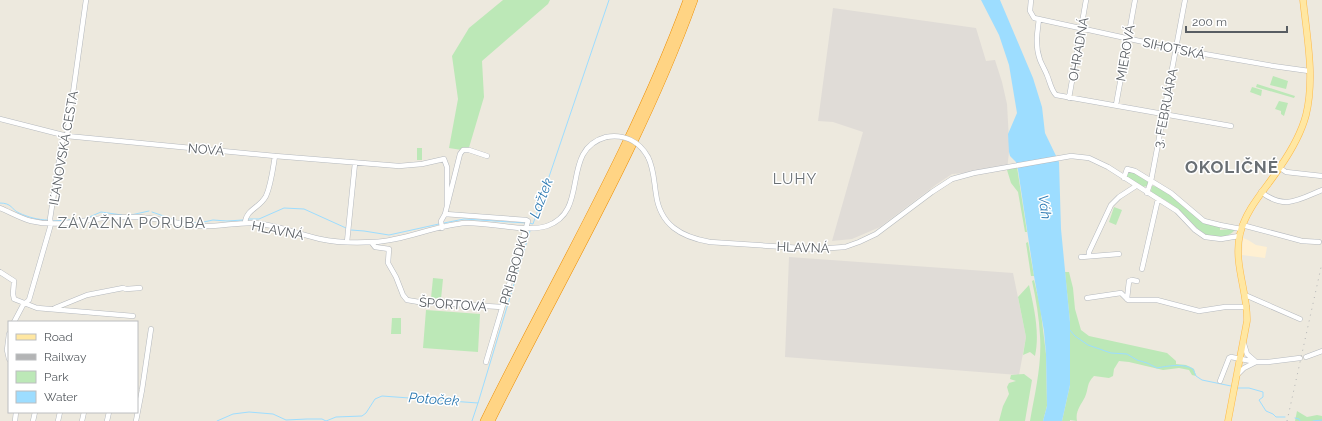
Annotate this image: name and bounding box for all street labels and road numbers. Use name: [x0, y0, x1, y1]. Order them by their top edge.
street label: OHRADNÁ: [1065, 16, 1092, 82]
street label: MIEROVÁ: [1113, 23, 1138, 83]
street label: SIHOTSKÁ: [1141, 35, 1207, 62]
street label: 3. FEBRUÁRA: [1150, 67, 1181, 149]
street label: IĽANOVSKÁ CESTA: [46, 89, 81, 207]
street label: NOVÁ: [187, 140, 225, 159]
street label: HLAVNÁ: [251, 218, 305, 243]
street label: PRI BRODKU: [497, 228, 532, 306]
street label: HLAVNÁ: [776, 239, 830, 256]
street label: ŠPORTOVÁ: [419, 294, 488, 314]

